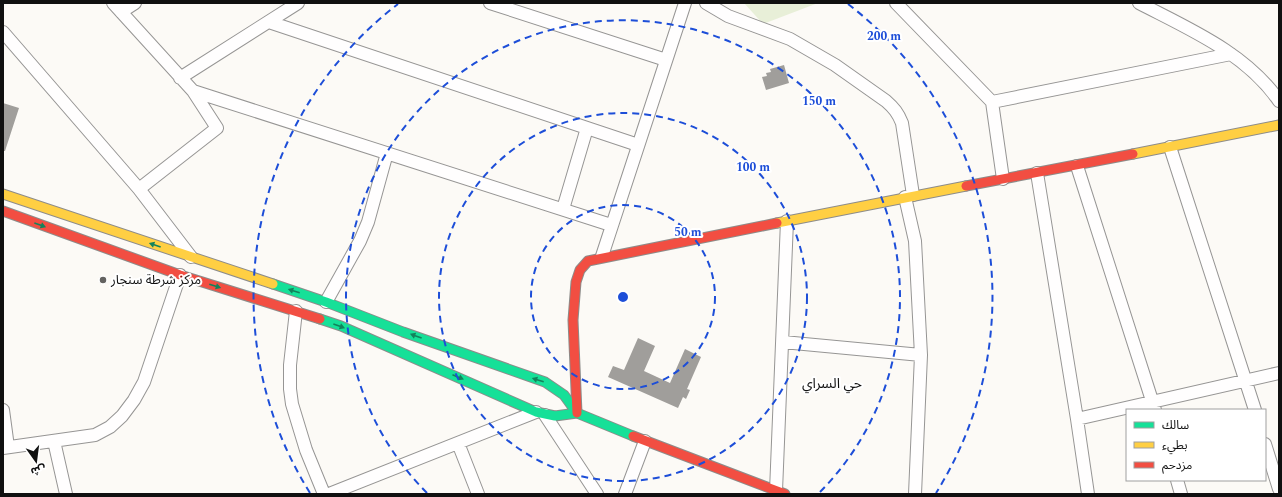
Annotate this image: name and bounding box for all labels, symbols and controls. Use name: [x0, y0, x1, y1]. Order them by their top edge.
text: 200 m: [867, 27, 901, 46]
text: 150 m: [802, 92, 836, 111]
text: 100 m: [736, 158, 770, 177]
one-way arrow: [34, 222, 46, 228]
text: 50 m: [674, 223, 702, 242]
one-way arrow: [148, 242, 160, 248]
place label: مركز شرطة سنجار: [110, 270, 201, 290]
marker: مركز شرطة سنجار: [98, 275, 108, 285]
one-way arrow: [210, 283, 222, 289]
one-way arrow: [287, 288, 299, 294]
centre of rings: [616, 290, 630, 304]
one-way arrow: [333, 323, 345, 329]
one-way arrow: [409, 333, 421, 339]
district label: حي السراي: [802, 373, 862, 394]
one-way arrow: [453, 374, 464, 380]
one-way arrow: [532, 377, 544, 383]
legend: [1126, 409, 1266, 481]
text: سالك: [1162, 416, 1189, 435]
text: بطيء: [1162, 436, 1188, 455]
north arrow: [16, 441, 56, 481]
text: مزدحم: [1162, 456, 1192, 475]
text: ش: [29, 460, 48, 480]

